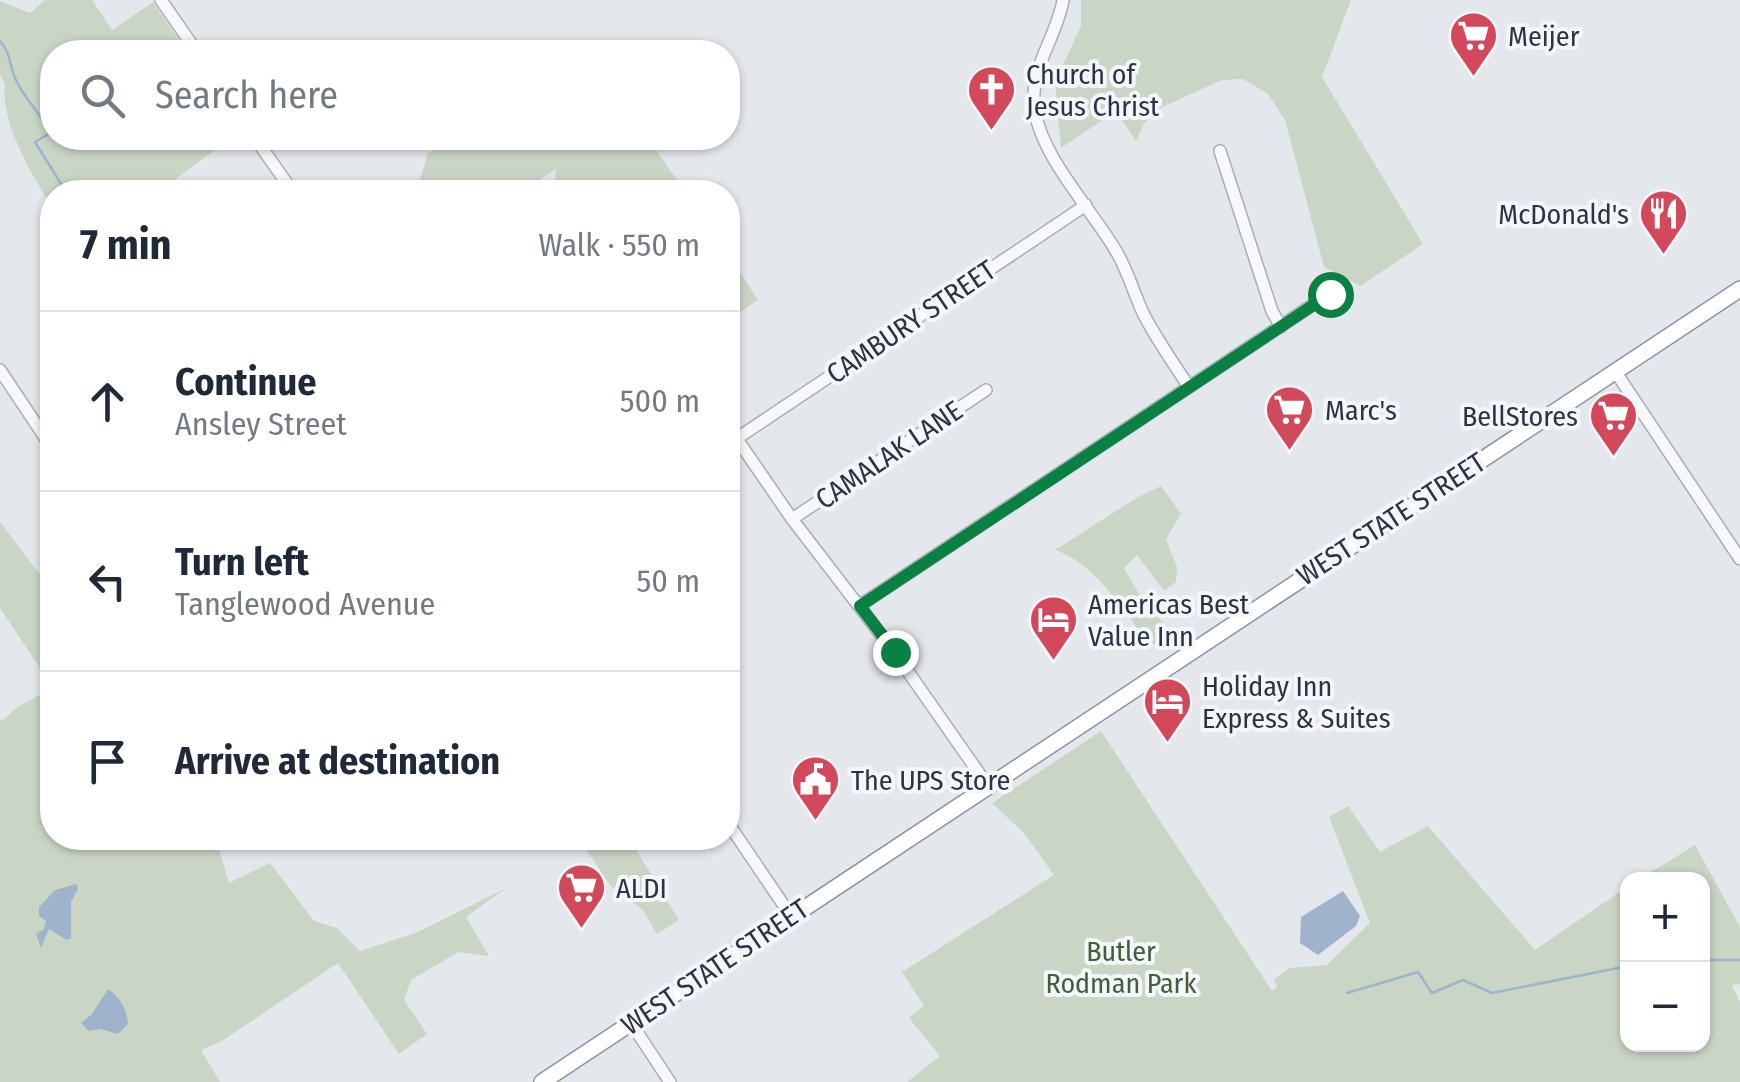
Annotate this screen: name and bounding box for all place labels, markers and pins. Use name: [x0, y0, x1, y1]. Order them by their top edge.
supermarket icon: Meijer: [1447, 10, 1499, 78]
place label: Meijer: [1508, 20, 1580, 53]
place label: Church of Jesus Christ: [1026, 58, 1160, 123]
church icon: Church of Jesus Christ: [965, 64, 1017, 132]
restaurant icon: McDonald's: [1638, 188, 1690, 256]
place label: McDonald's: [1498, 198, 1629, 231]
supermarket icon: Marc's: [1264, 384, 1316, 452]
supermarket icon: BellStores: [1587, 390, 1639, 458]
place label: Marc's: [1325, 394, 1397, 427]
place label: BellStores: [1462, 400, 1578, 433]
place label: Americas Best Value Inn: [1088, 588, 1250, 653]
hotel icon: Americas Best Value Inn: [1027, 594, 1079, 662]
place label: Holiday Inn Express & Suites: [1202, 670, 1391, 735]
hotel icon: Holiday Inn Express & Suites: [1141, 676, 1193, 744]
public building icon: The UPS Store: [790, 754, 842, 822]
place label: The UPS Store: [851, 764, 1010, 797]
supermarket icon: ALDI: [555, 862, 607, 930]
place label: ALDI: [616, 872, 667, 905]

